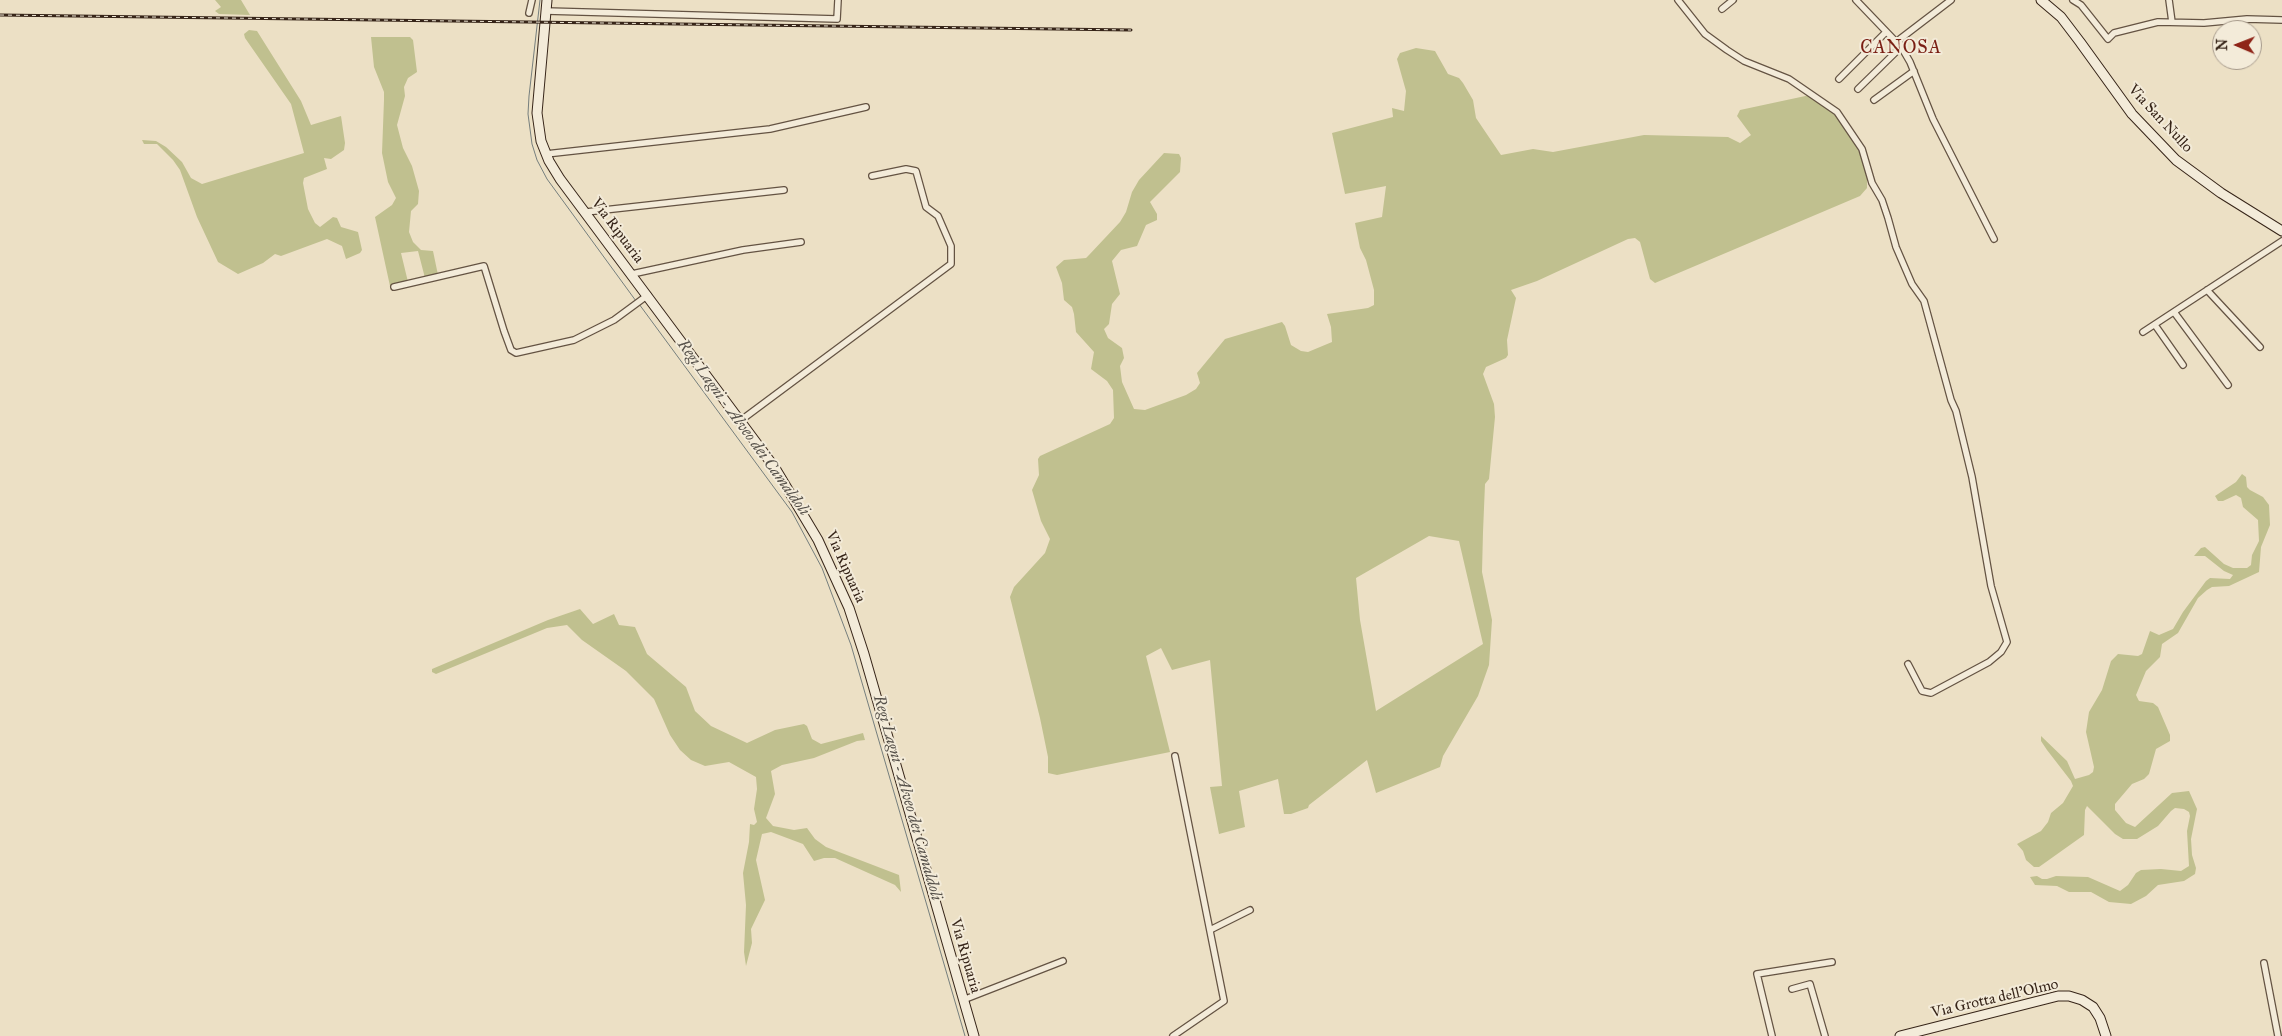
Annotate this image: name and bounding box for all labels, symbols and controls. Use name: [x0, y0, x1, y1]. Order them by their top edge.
north arrow: [2212, 20, 2262, 70]
district label: CANOSA: [1859, 38, 1943, 60]
text: N: [2214, 39, 2231, 51]
street label: Via San Nullo: [2124, 81, 2196, 157]
street label: Via Ripuaria: [587, 195, 647, 267]
water label: Regi Lagni - Alveo dei Camaldoli: [673, 336, 813, 520]
street label: Via Ripuaria: [821, 528, 869, 606]
water label: Regi Lagni - Alveo dei Camaldoli: [868, 693, 946, 903]
street label: Via Ripuaria: [946, 917, 984, 995]
street label: Via Grotta dell'Olmo: [1930, 976, 2060, 1022]

